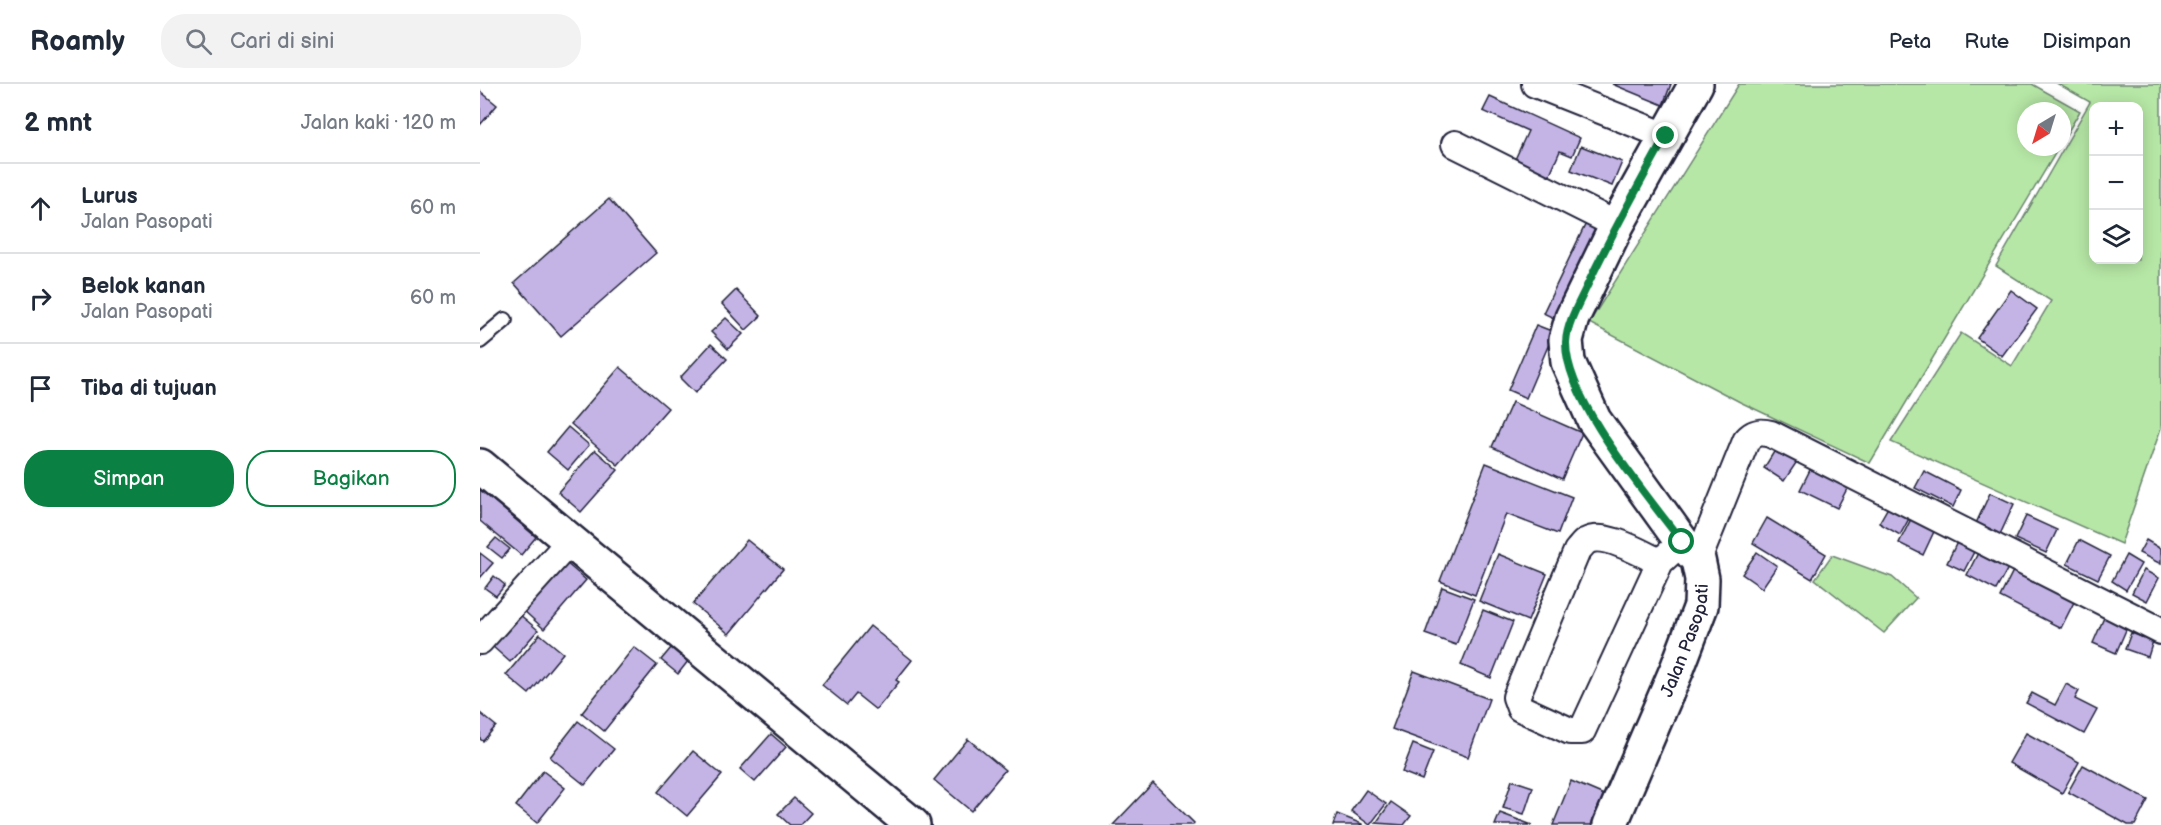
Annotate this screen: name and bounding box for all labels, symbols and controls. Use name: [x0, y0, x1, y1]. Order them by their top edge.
search box: [161, 14, 581, 68]
text: Roamly: [30, 25, 125, 58]
icon: search: [182, 25, 215, 58]
text: Cari di sini: [230, 28, 334, 55]
text: Peta: [1889, 29, 1931, 54]
text: Rute: [1964, 29, 2009, 54]
text: Disimpan: [2042, 29, 2131, 54]
north arrow: [2017, 102, 2071, 156]
map controls: [2089, 102, 2143, 264]
button: +: [2089, 102, 2143, 156]
text: 2 mnt: [24, 108, 92, 139]
text: Jalan kaki · 120 m: [301, 111, 456, 135]
route end: [1652, 122, 1678, 148]
button: −: [2089, 156, 2143, 210]
text: Lurus: [81, 183, 137, 210]
icon: ahead: [24, 192, 57, 225]
text: 60 m: [410, 196, 456, 220]
text: Jalan Pasopati: [81, 210, 213, 234]
button: layers: [2089, 210, 2143, 264]
text: Belok kanan: [81, 273, 206, 300]
icon: right: [24, 282, 57, 315]
text: 60 m: [410, 286, 456, 310]
text: Jalan Pasopati: [81, 300, 213, 324]
icon: arrive: [24, 372, 57, 405]
text: Tiba di tujuan: [81, 375, 217, 402]
button: Simpan: [24, 450, 234, 507]
button: Bagikan: [246, 450, 456, 507]
route start: [1668, 528, 1694, 554]
street label: Jalan Pasopati: [1656, 583, 1712, 700]

